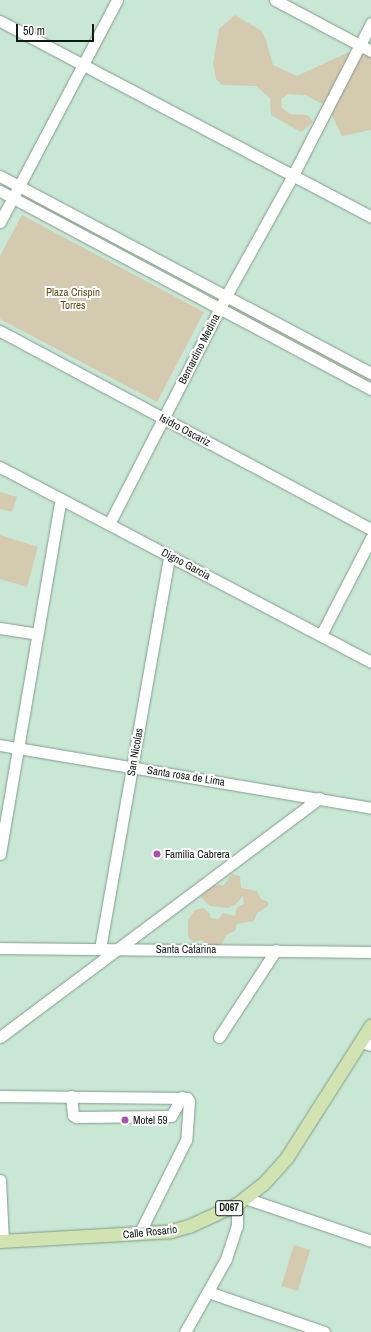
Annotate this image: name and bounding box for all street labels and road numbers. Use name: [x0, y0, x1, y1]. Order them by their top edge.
street label: Bernardino Medina: [176, 312, 222, 386]
street label: Isidro Oscariz: [157, 411, 213, 449]
street label: Digno Garcia: [159, 546, 213, 582]
street label: San Nicolas: [124, 727, 146, 777]
street label: Santa rosa de Lima: [146, 763, 226, 789]
street label: Santa Catarina: [156, 942, 216, 956]
road number: D067: [215, 1200, 243, 1216]
street label: Calle Rosario: [122, 1223, 178, 1241]

